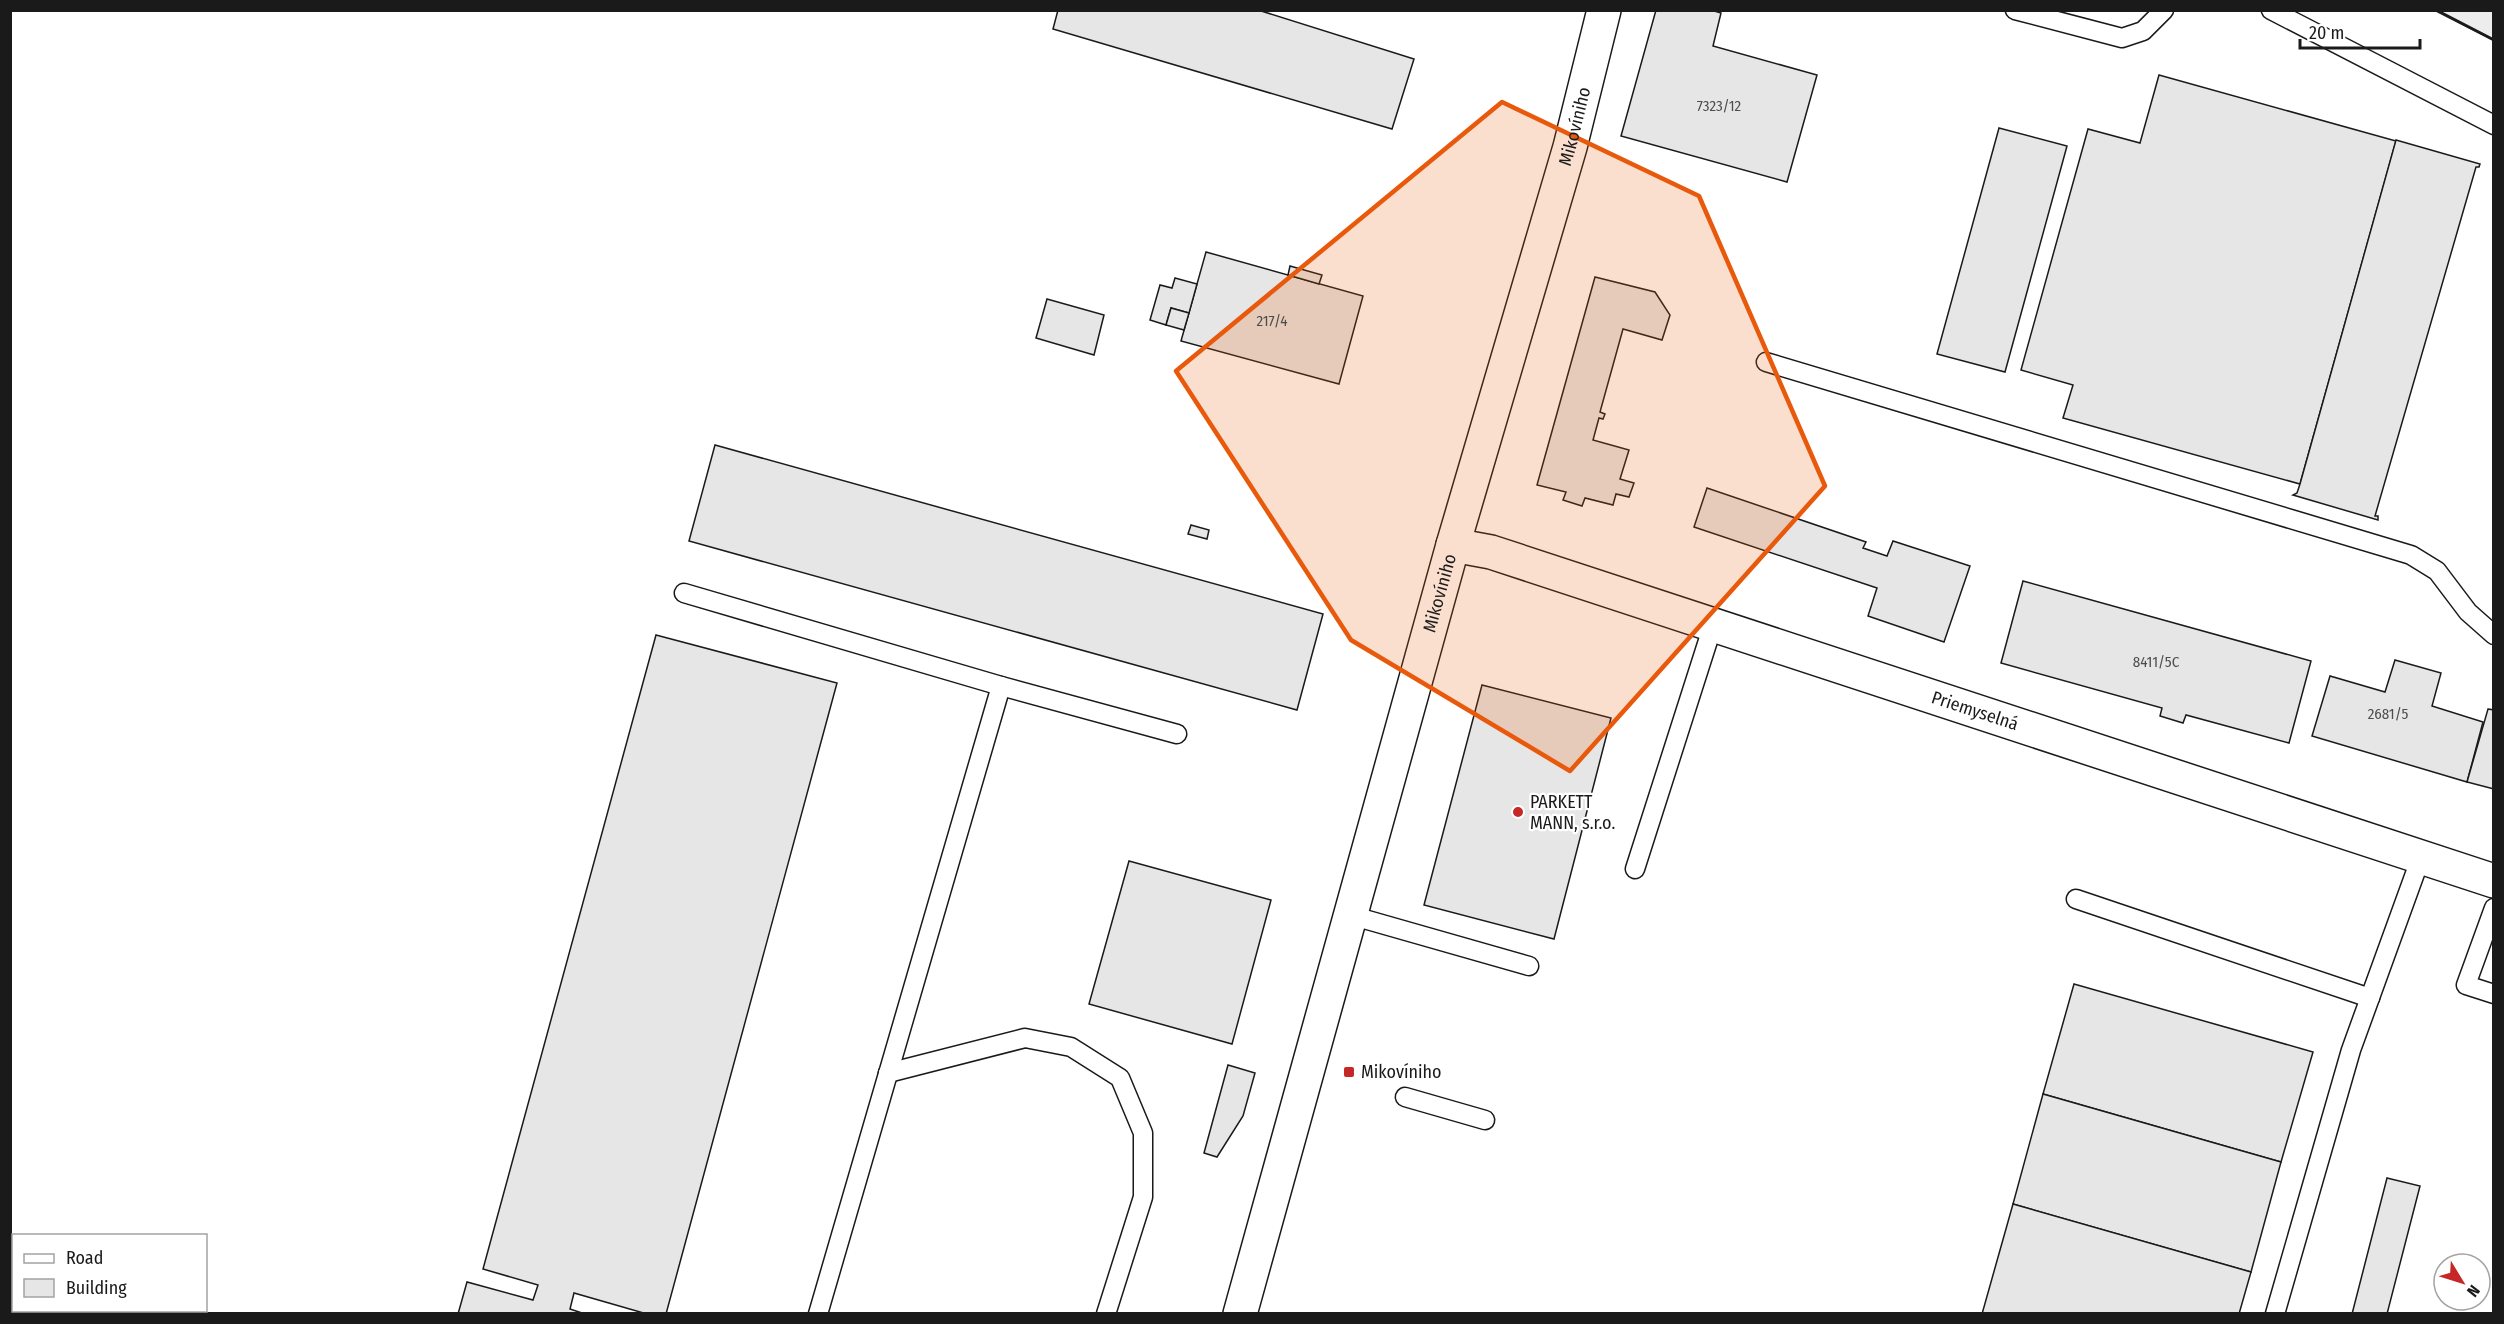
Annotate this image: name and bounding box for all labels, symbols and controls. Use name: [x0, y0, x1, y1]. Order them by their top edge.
scale bar: [2300, 12, 2420, 50]
text: 20 m: [2309, 22, 2344, 44]
street label: Mikovíniho: [1554, 85, 1595, 168]
house number: 7323/12: [1697, 97, 1742, 115]
house number: 217/4: [1256, 312, 1288, 330]
street label: Mikovíniho: [1418, 551, 1461, 635]
house number: 8411/5C: [2133, 653, 2180, 671]
street label: Priemyselná: [1929, 686, 2021, 735]
house number: 2681/5: [2368, 705, 2408, 723]
place label: PARKETT MANN, s.r.o.: [1530, 791, 1615, 834]
marker: PARKETT MANN, s.r.o.: [1511, 805, 1525, 819]
place label: Mikovíniho: [1361, 1061, 1441, 1083]
marker: Mikovíniho: [1342, 1065, 1356, 1079]
legend: [12, 1234, 207, 1312]
text: Road: [66, 1247, 103, 1269]
north arrow: [2432, 1252, 2492, 1312]
text: Building: [66, 1277, 127, 1299]
text: N: [2463, 1281, 2484, 1301]

